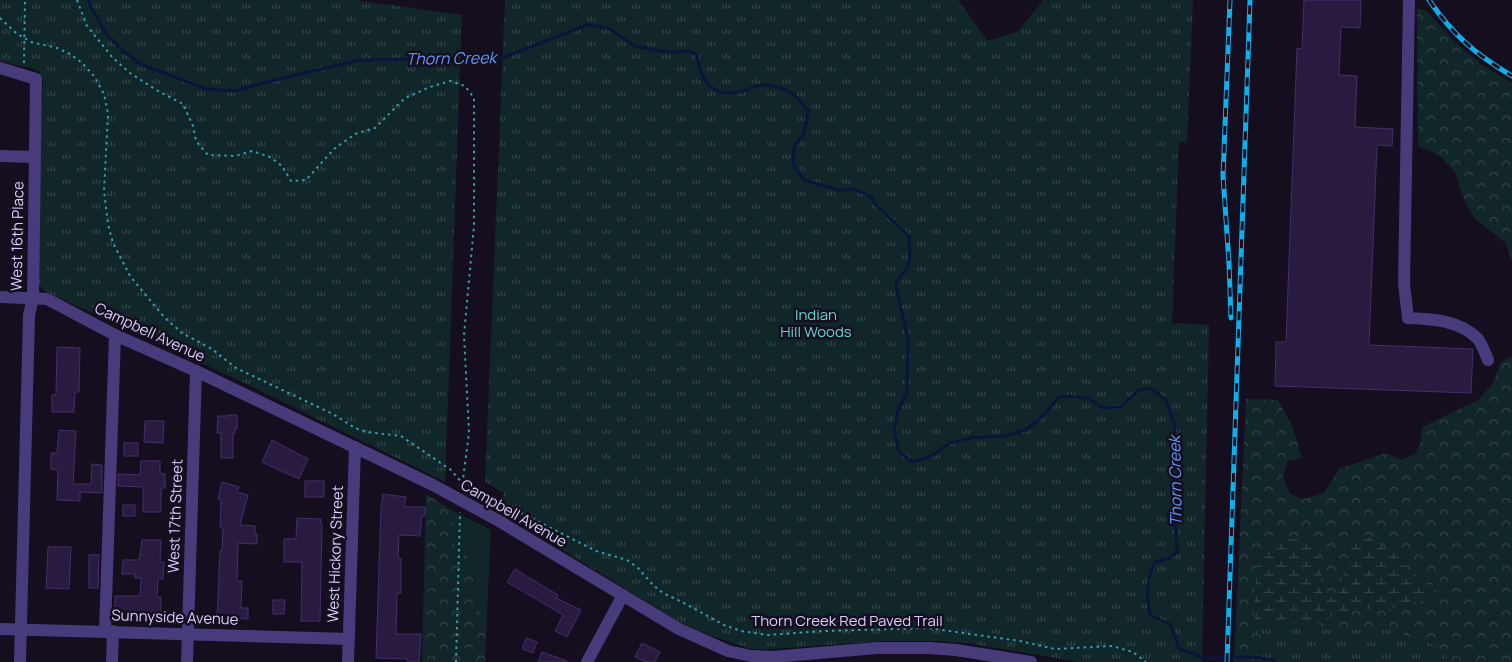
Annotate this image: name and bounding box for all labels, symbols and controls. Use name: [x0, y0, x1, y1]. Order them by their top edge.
water label: Thorn Creek: [405, 46, 499, 70]
street label: West 16th Place: [6, 181, 28, 291]
street label: Campbell Avenue: [91, 297, 209, 367]
park label: Indian Hill Woods: [780, 304, 852, 342]
water label: Thorn Creek: [1163, 433, 1187, 527]
street label: West 17th Street: [163, 459, 187, 573]
street label: Campbell Avenue: [457, 474, 571, 552]
street label: West Hickory Street: [322, 485, 348, 623]
street label: Sunnyside Avenue: [111, 604, 239, 630]
street label: Thorn Creek Red Paved Trail: [751, 610, 943, 631]

